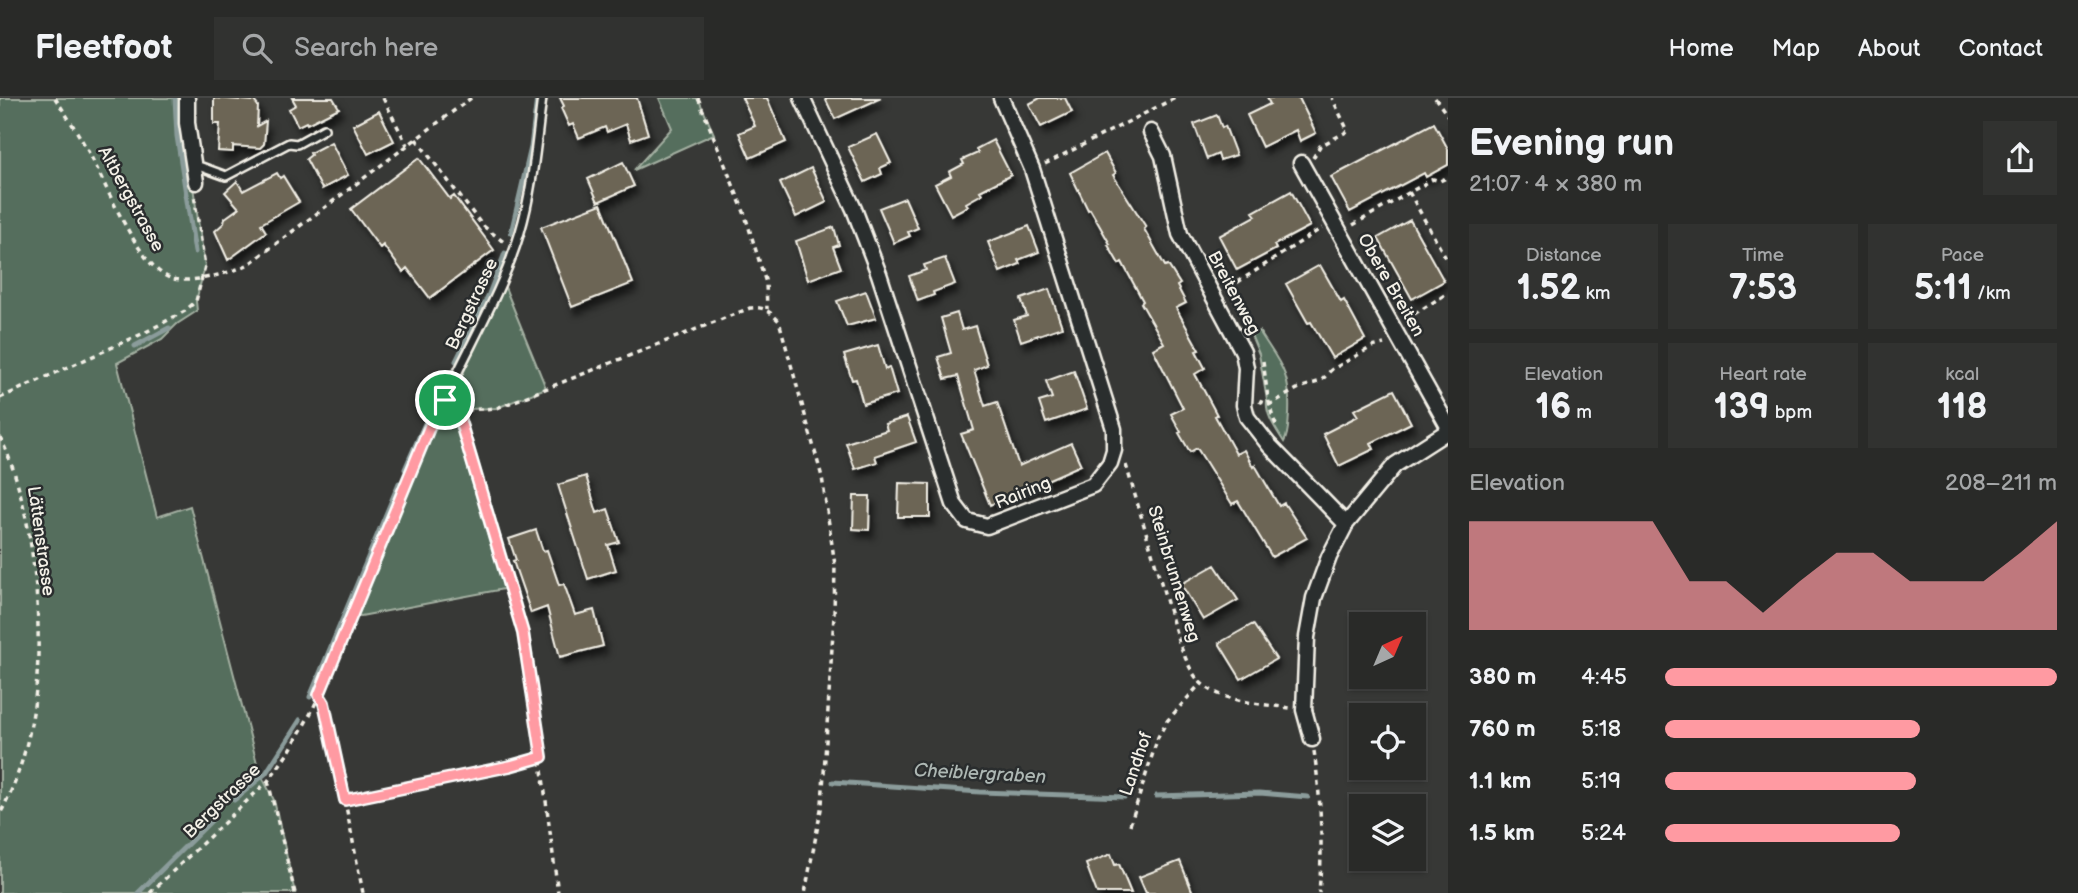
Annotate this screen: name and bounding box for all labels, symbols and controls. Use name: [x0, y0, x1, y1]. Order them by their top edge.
search box: [214, 17, 704, 80]
text: Fleetfoot: [35, 28, 172, 68]
icon: search: [238, 29, 276, 67]
text: Search here: [294, 33, 438, 64]
text: Home: [1669, 34, 1734, 63]
text: Map: [1772, 34, 1820, 63]
text: About: [1858, 34, 1920, 63]
text: Contact: [1958, 34, 2043, 63]
text: Evening run: [1469, 121, 1674, 166]
button: share: [1983, 121, 2057, 195]
street label: Altbergstrasse: [93, 143, 169, 256]
text: 21:07 · 4 × 380 m: [1469, 170, 1642, 198]
street label: Obere Breiten: [1353, 230, 1429, 340]
text: Distance: [1526, 244, 1602, 267]
text: Time: [1742, 244, 1784, 267]
text: Pace: [1941, 244, 1984, 267]
street label: Breitenweg: [1203, 247, 1265, 339]
street label: Bergstrasse: [442, 255, 503, 353]
text: 1.52: [1517, 267, 1580, 310]
text: 7:53: [1729, 267, 1797, 310]
text: 5:11: [1914, 267, 1972, 310]
text: km: [1580, 282, 1611, 305]
text: /km: [1972, 282, 2011, 305]
text: Elevation: [1524, 363, 1603, 386]
text: Heart rate: [1719, 363, 1807, 386]
text: kcal: [1945, 363, 1979, 386]
pin: [415, 370, 475, 430]
icon: arrive: [426, 381, 464, 419]
text: 16: [1535, 386, 1571, 429]
text: 139: [1714, 386, 1770, 429]
text: 118: [1937, 386, 1988, 429]
text: m: [1571, 401, 1592, 424]
text: bpm: [1770, 401, 1812, 424]
text: Elevation: [1469, 469, 1565, 497]
text: 208–211 m: [1945, 469, 2057, 497]
street label: Rairing: [992, 472, 1054, 514]
street label: Lättenstrasse: [23, 485, 59, 598]
street label: Steinbrunnenweg: [1143, 503, 1205, 645]
north arrow: [1349, 612, 1426, 690]
map controls: [1349, 612, 1426, 871]
text: 380 m: [1469, 663, 1536, 691]
text: 4:45: [1581, 663, 1627, 691]
button: locate: [1349, 703, 1426, 780]
text: 760 m: [1469, 715, 1536, 743]
text: 5:18: [1581, 715, 1621, 743]
street label: Landhof: [1115, 729, 1157, 799]
street label: Bergstrasse: [179, 759, 265, 843]
water label: Cheiblergraben: [913, 759, 1047, 789]
text: 1.1 km: [1469, 767, 1531, 795]
text: 5:19: [1581, 767, 1621, 795]
button: layers: [1349, 794, 1426, 871]
text: 1.5 km: [1469, 819, 1535, 847]
text: 5:24: [1581, 819, 1626, 847]

